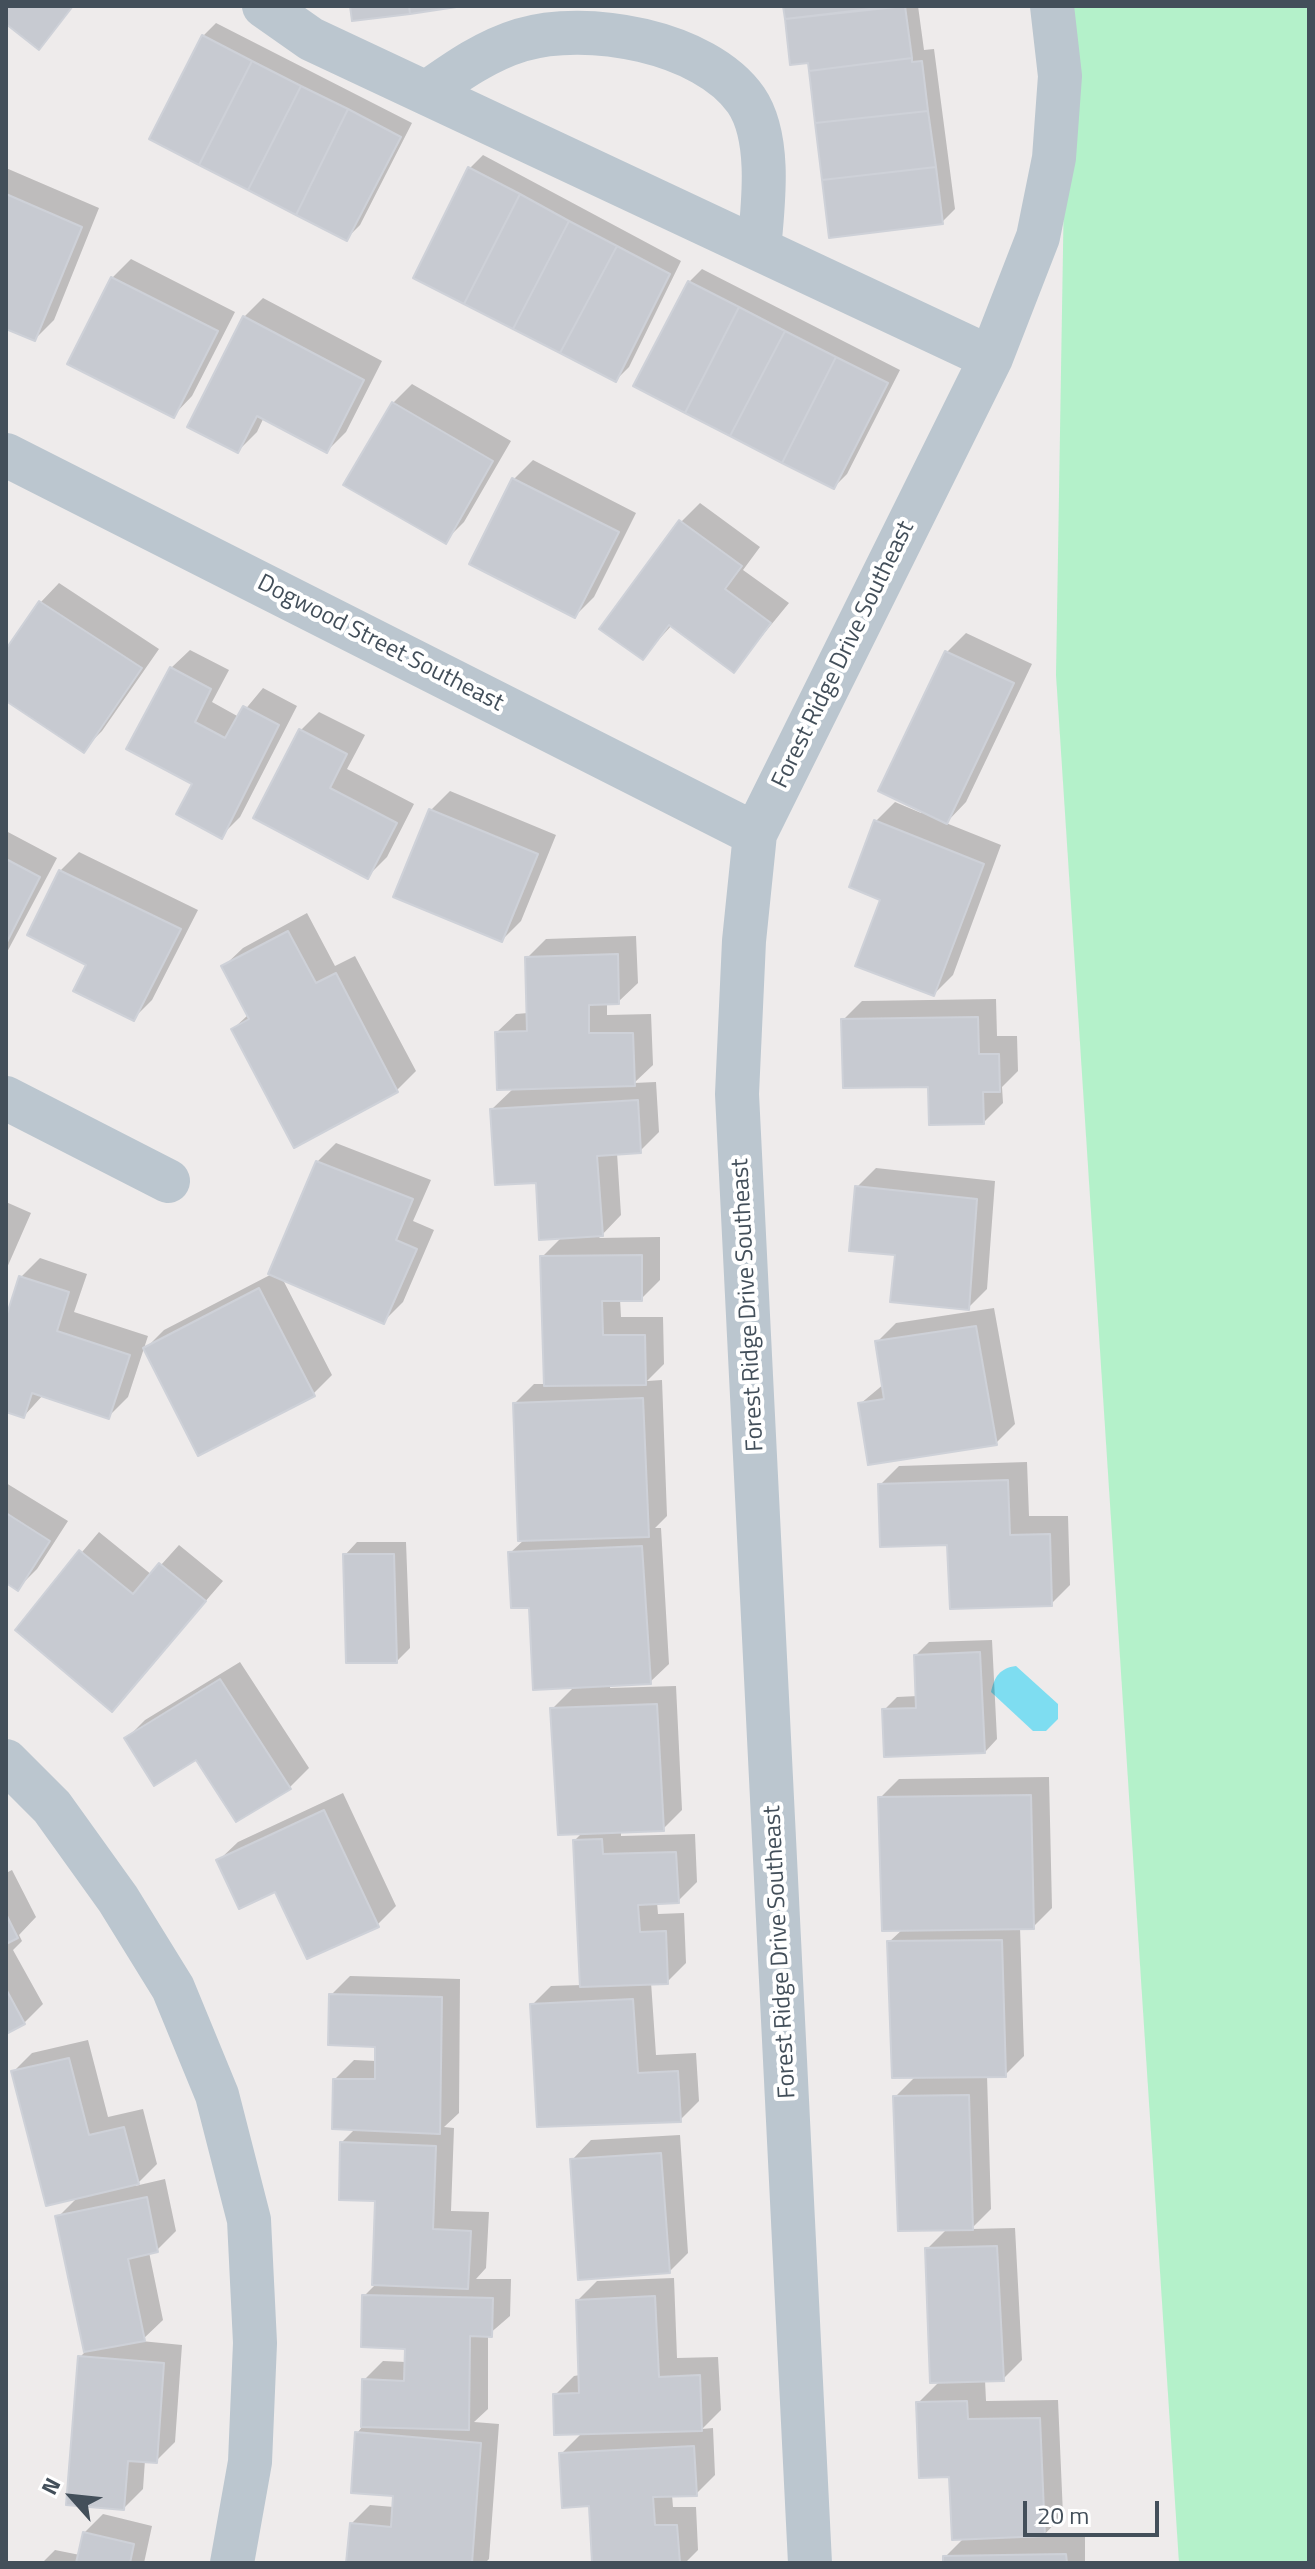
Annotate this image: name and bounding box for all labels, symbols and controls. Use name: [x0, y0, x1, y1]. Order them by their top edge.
street label: Forest Ridge Drive Southeast: [767, 517, 921, 793]
street label: Dogwood Street Southeast: [252, 569, 508, 719]
street label: Forest Ridge Drive Southeast: [727, 1158, 771, 1452]
street label: Forest Ridge Drive Southeast: [759, 1805, 803, 2099]
north arrow: [32, 2457, 112, 2537]
text: N: [32, 2472, 69, 2501]
scale bar: [1027, 2485, 1163, 2535]
text: 20 m: [1037, 2497, 1089, 2533]

